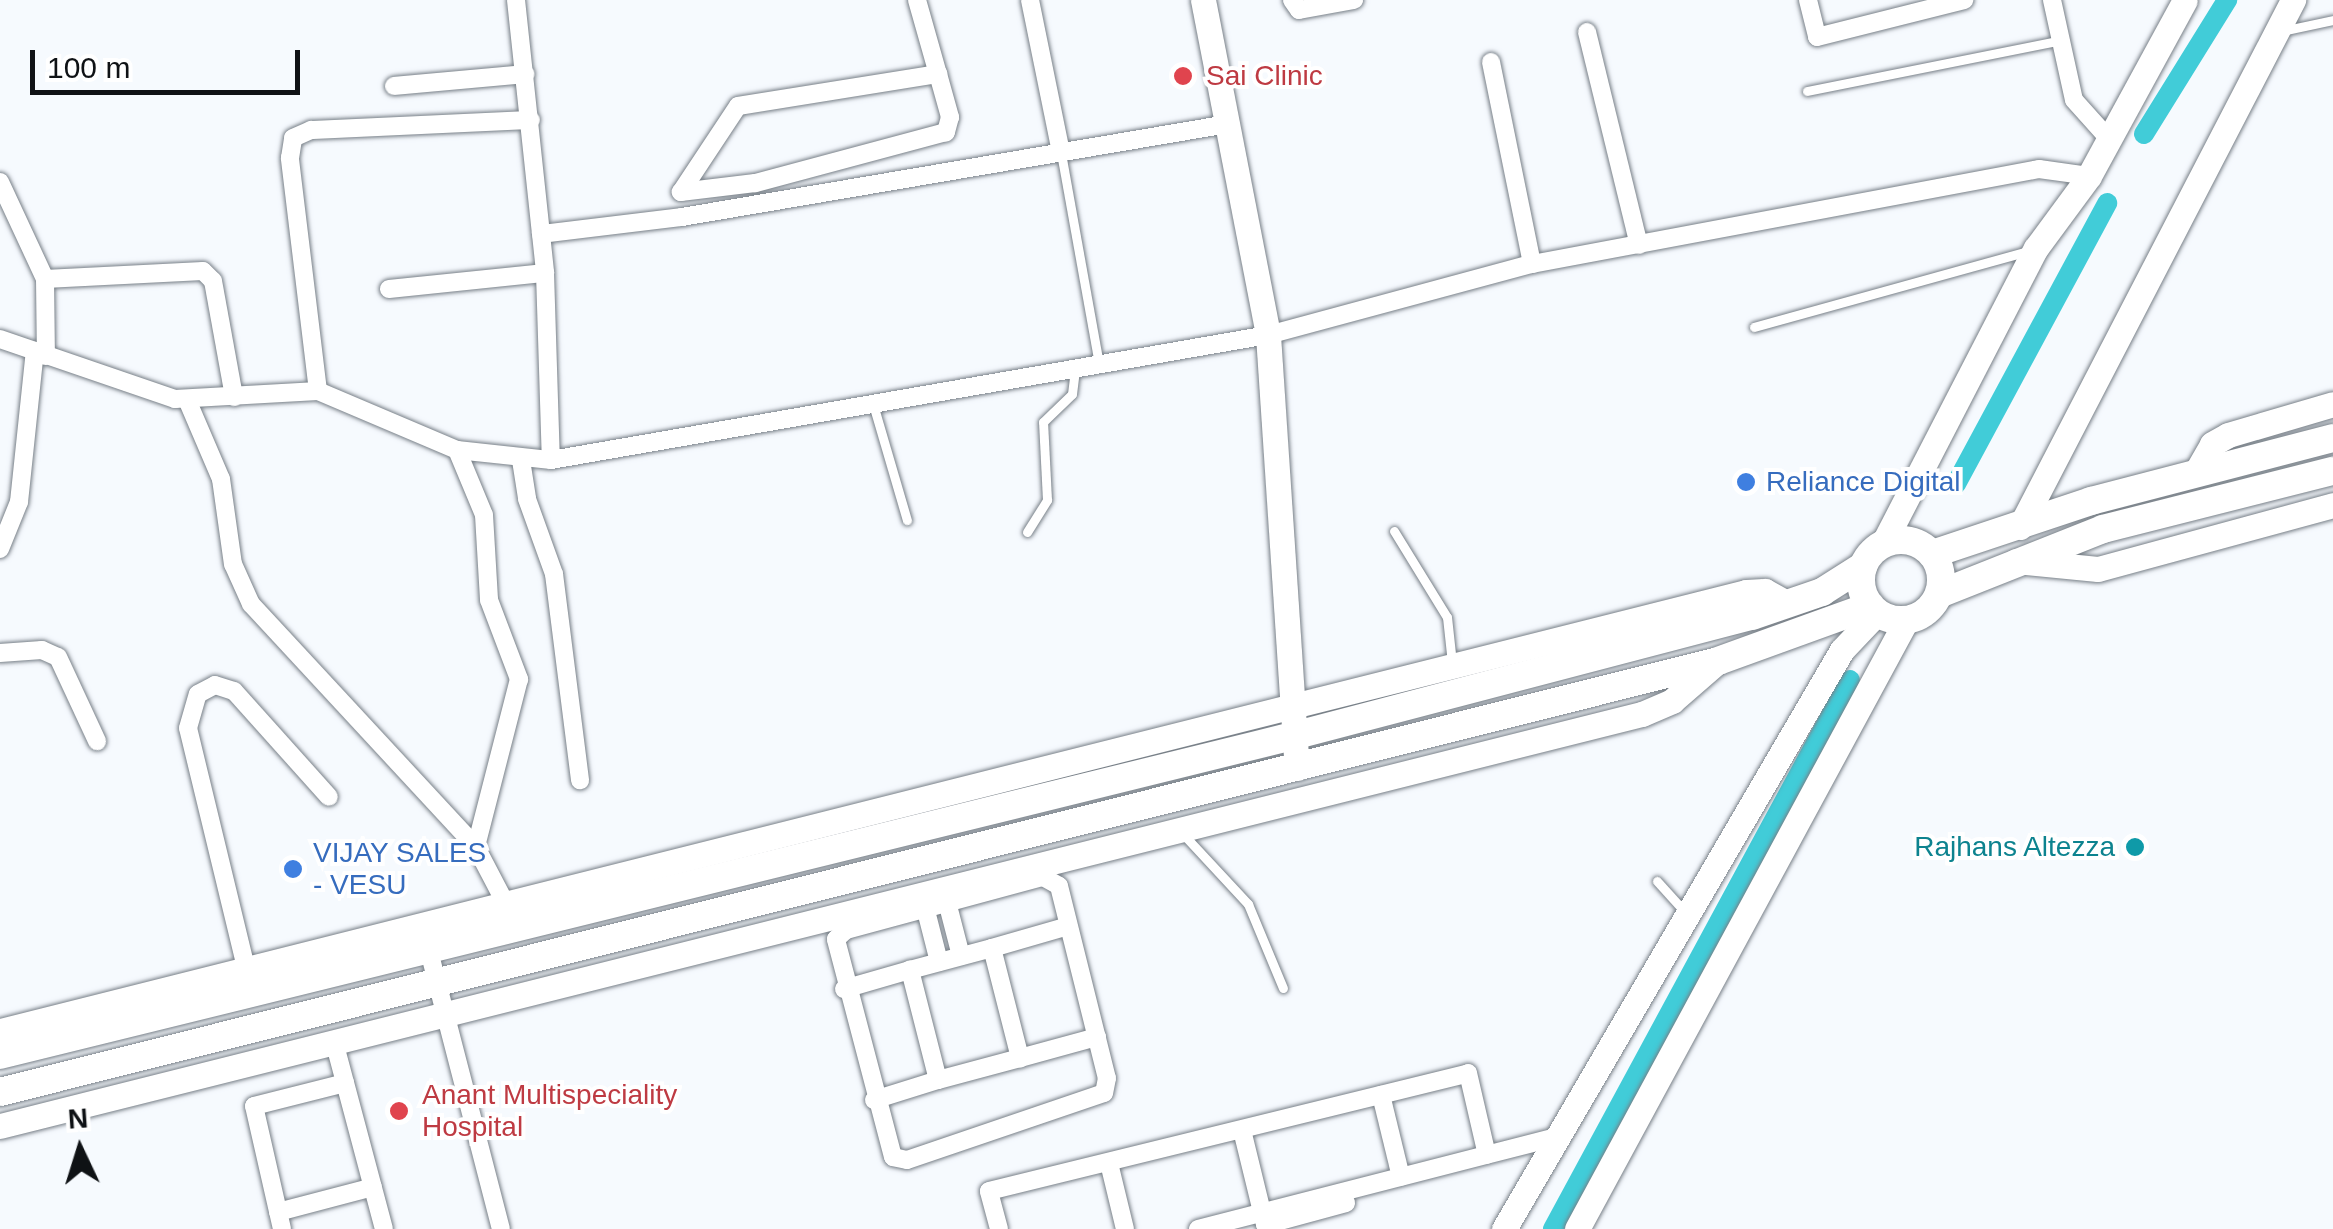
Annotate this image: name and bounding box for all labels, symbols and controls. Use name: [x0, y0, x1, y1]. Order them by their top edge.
scale bar: [35, 30, 305, 92]
text: 100 m: [47, 51, 130, 84]
place label: Sai Clinic: [1206, 59, 1323, 93]
marker: Sai Clinic: [1170, 63, 1196, 89]
place label: Reliance Digital: [1766, 465, 1961, 499]
marker: Reliance Digital: [1735, 471, 1757, 493]
place label: Rajhans Altezza: [1913, 830, 2115, 864]
place label: VIJAY SALES - VESU: [313, 836, 487, 902]
marker: Rajhans Altezza: [2124, 836, 2146, 858]
marker: VIJAY SALES - VESU: [282, 858, 304, 880]
place label: Anant Multispeciality Hospital: [422, 1078, 677, 1144]
marker: Anant Multispeciality Hospital: [386, 1098, 412, 1124]
north arrow: [30, 1099, 130, 1199]
text: N: [67, 1102, 89, 1135]

